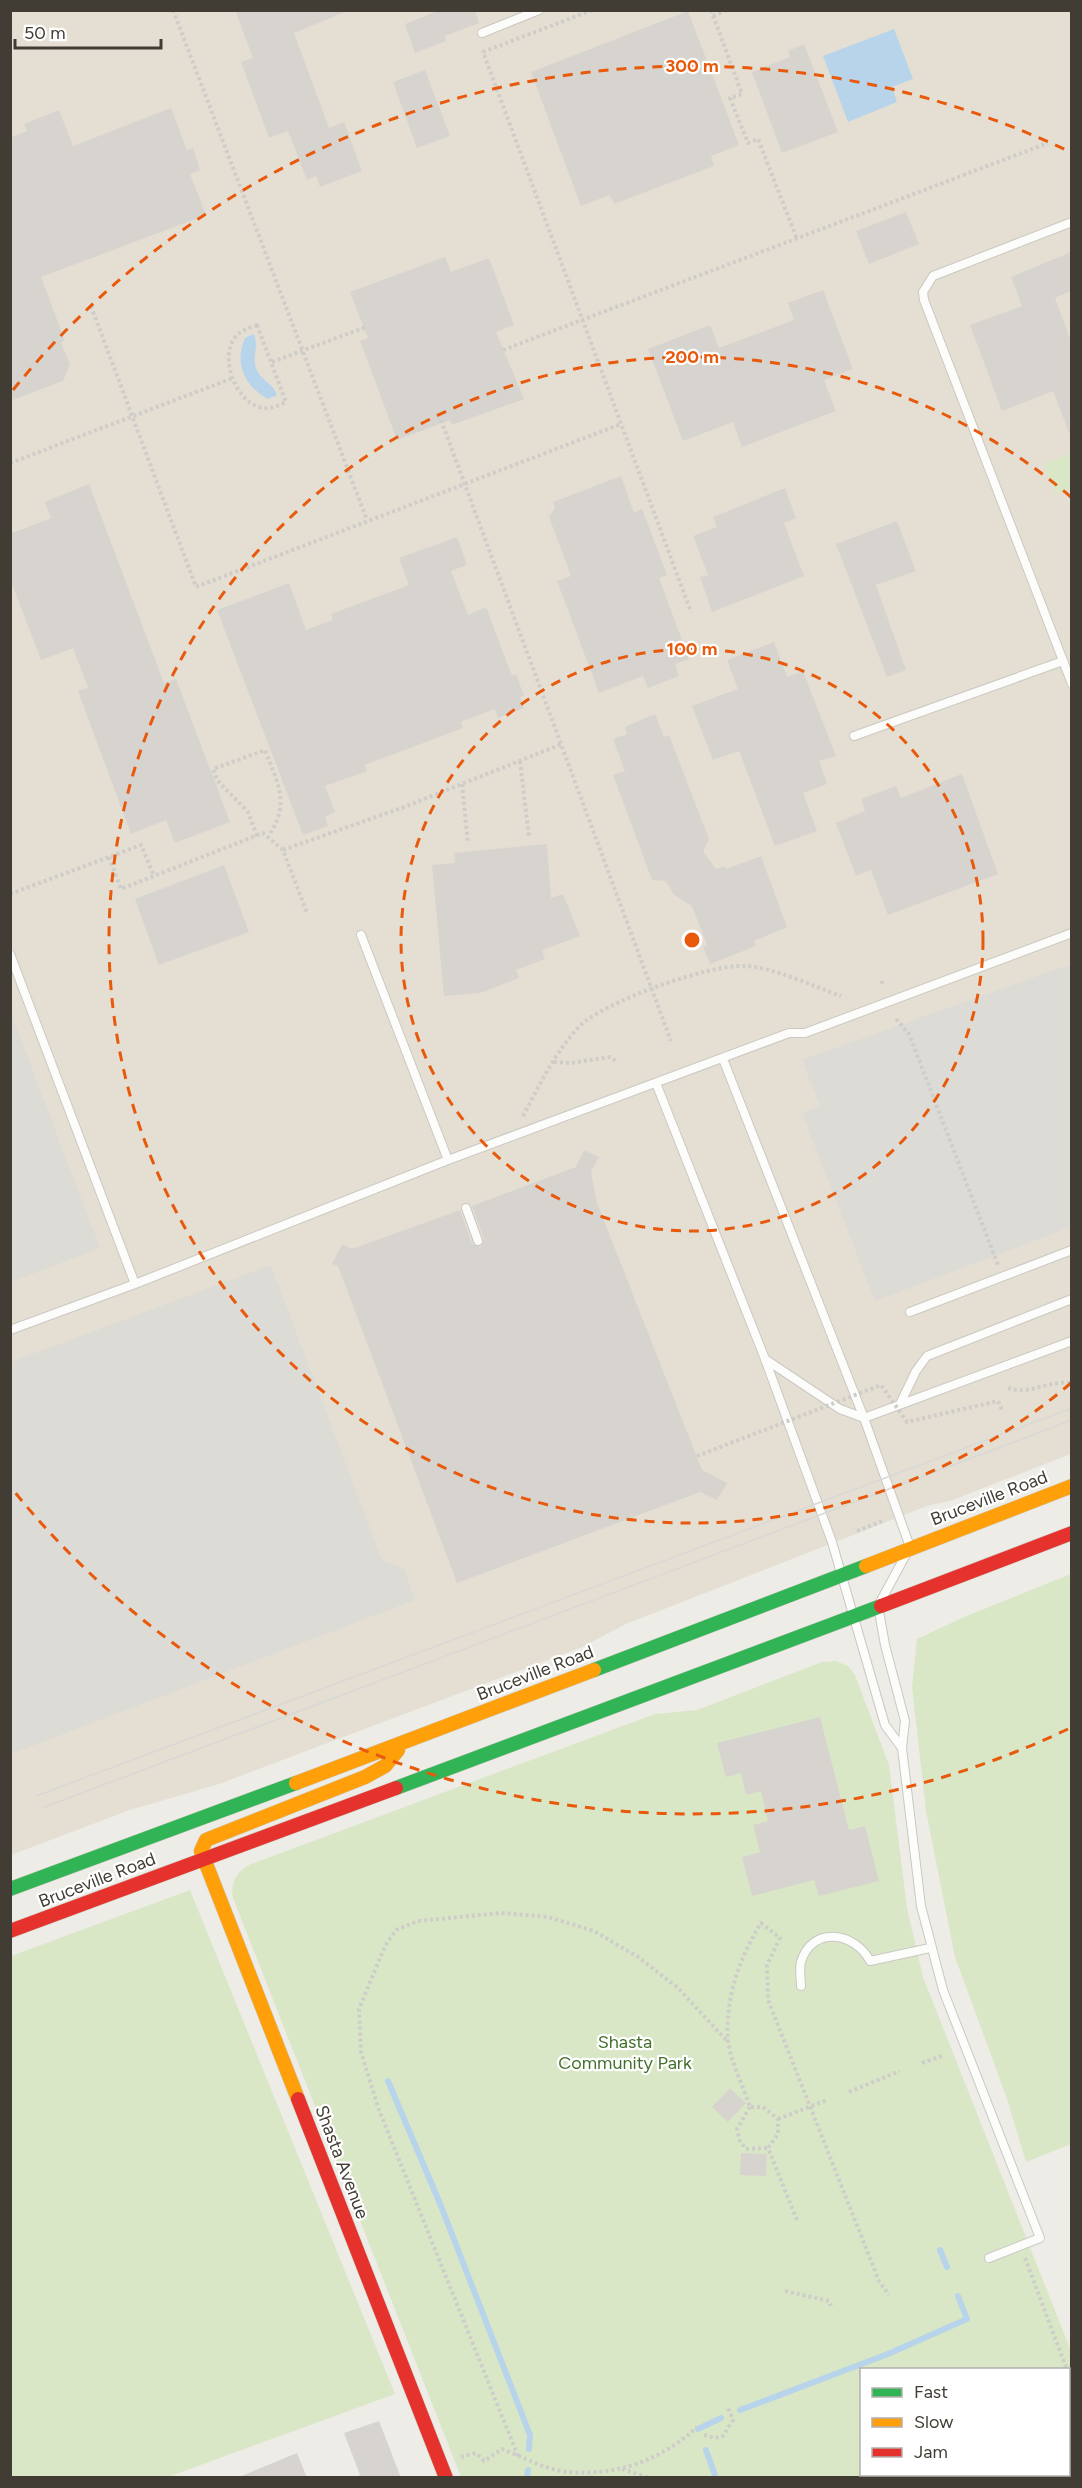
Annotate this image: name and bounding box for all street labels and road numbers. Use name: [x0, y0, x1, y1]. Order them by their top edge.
street label: Bruceville Road: [927, 1466, 1051, 1530]
street label: Bruceville Road: [473, 1641, 597, 1705]
street label: Bruceville Road: [35, 1848, 159, 1912]
street label: Shasta Avenue: [310, 2102, 374, 2222]

